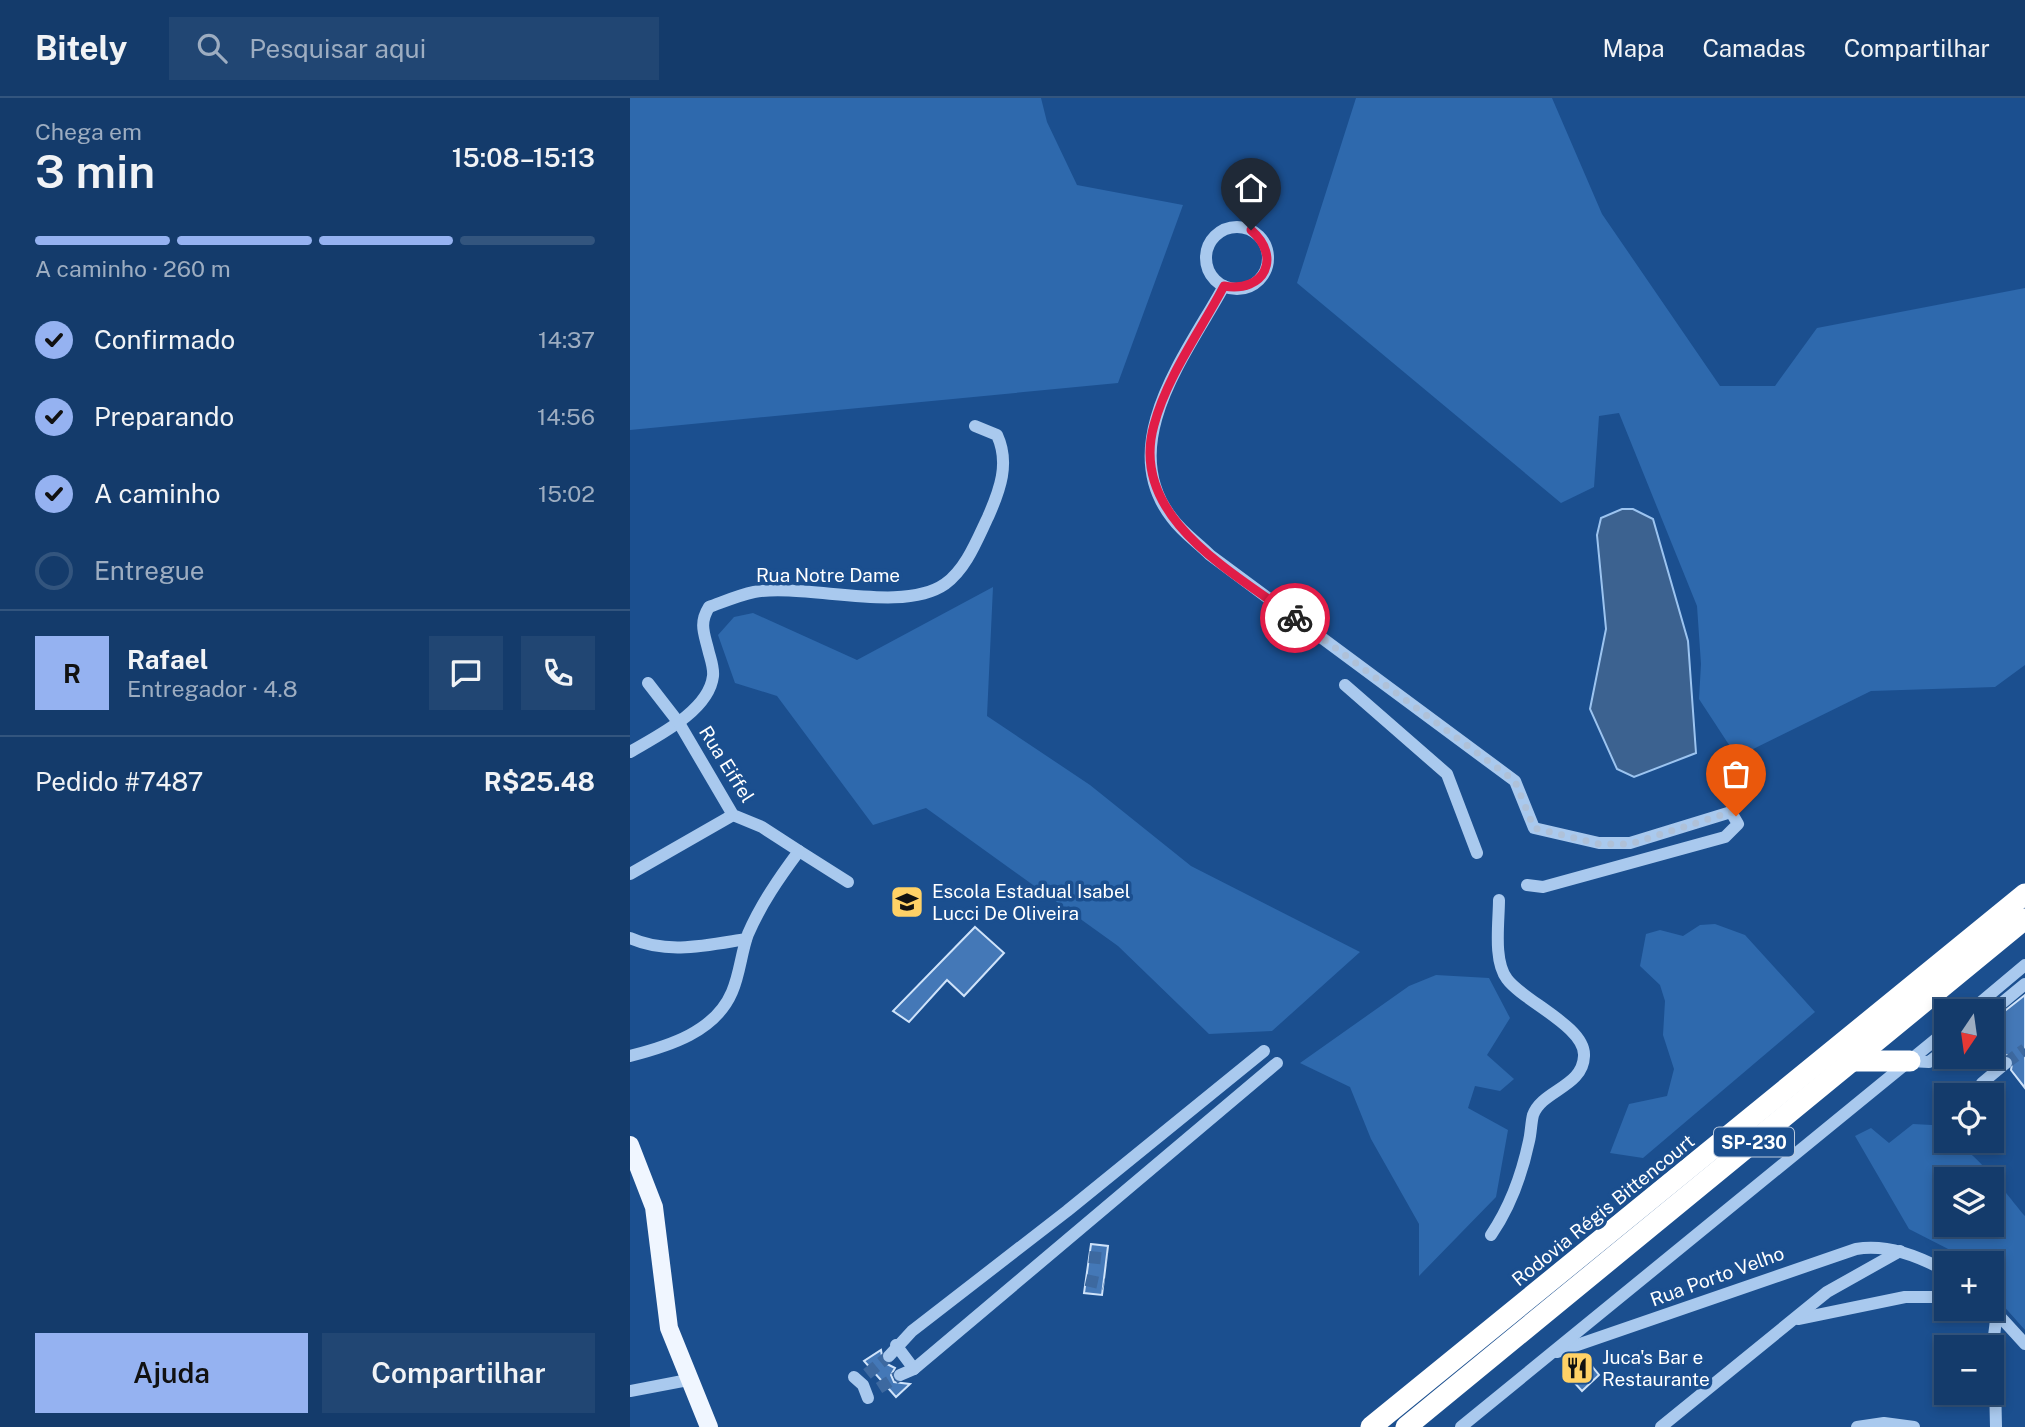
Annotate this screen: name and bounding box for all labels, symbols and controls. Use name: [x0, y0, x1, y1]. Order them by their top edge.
search box: [169, 17, 659, 80]
text: Bitely: [35, 29, 127, 67]
icon: search: [193, 29, 231, 67]
text: Pesquisar aqui: [249, 33, 426, 64]
text: Mapa: [1603, 34, 1664, 62]
text: Camadas: [1702, 34, 1806, 62]
text: Compartilhar: [1844, 34, 1990, 62]
text: Chega em: [35, 118, 142, 145]
text: 15:08–15:13: [452, 142, 595, 173]
text: 3 min: [35, 144, 155, 198]
pin: [1221, 158, 1281, 230]
icon: home: [1232, 169, 1270, 207]
text: A caminho · 260 m: [35, 255, 231, 282]
icon: check: [35, 321, 73, 359]
text: Confirmado: [94, 324, 235, 355]
text: 14:37: [538, 326, 595, 353]
icon: check: [35, 398, 73, 436]
text: Preparando: [94, 401, 234, 432]
text: 14:56: [537, 403, 595, 430]
icon: check: [35, 475, 73, 513]
text: A caminho: [94, 478, 221, 509]
text: 15:02: [538, 480, 595, 507]
text: Entregue: [94, 555, 205, 586]
street label: Rua Notre Dame: [756, 564, 900, 586]
courier: [1260, 583, 1330, 653]
icon: bike: [1276, 599, 1314, 637]
button: chat: [429, 636, 503, 710]
button: phone: [521, 636, 595, 710]
text: Rafael: [127, 644, 208, 675]
text: R: [63, 658, 81, 689]
text: Entregador · 4.8: [127, 675, 298, 702]
street label: Rua Eiffel: [695, 722, 759, 806]
pin: [1706, 744, 1766, 816]
icon: bag: [1717, 755, 1755, 793]
text: Pedido #7487: [35, 766, 203, 797]
text: R$25.48: [484, 766, 595, 797]
place label: Escola Estadual Isabel Lucci De Oliveira: [932, 880, 1130, 924]
school or university icon: Escola Estadual Isabel Lucci De Oliveira: [888, 883, 926, 921]
north arrow: [1934, 999, 2004, 1069]
map controls: [1934, 999, 2004, 1405]
button: locate: [1934, 1083, 2004, 1153]
road number: SP-230: [1714, 1128, 1794, 1156]
street label: Rodovia Régis Bittencourt: [1508, 1130, 1698, 1290]
button: layers: [1934, 1167, 2004, 1237]
street label: Rua Porto Velho: [1647, 1242, 1787, 1310]
button: +: [1934, 1251, 2004, 1321]
button: Ajuda: [35, 1333, 308, 1413]
button: Compartilhar: [322, 1333, 595, 1413]
button: −: [1934, 1335, 2004, 1405]
place label: Juca's Bar e Restaurante: [1602, 1346, 1710, 1390]
restaurant icon: Juca's Bar e Restaurante: [1558, 1349, 1596, 1387]

